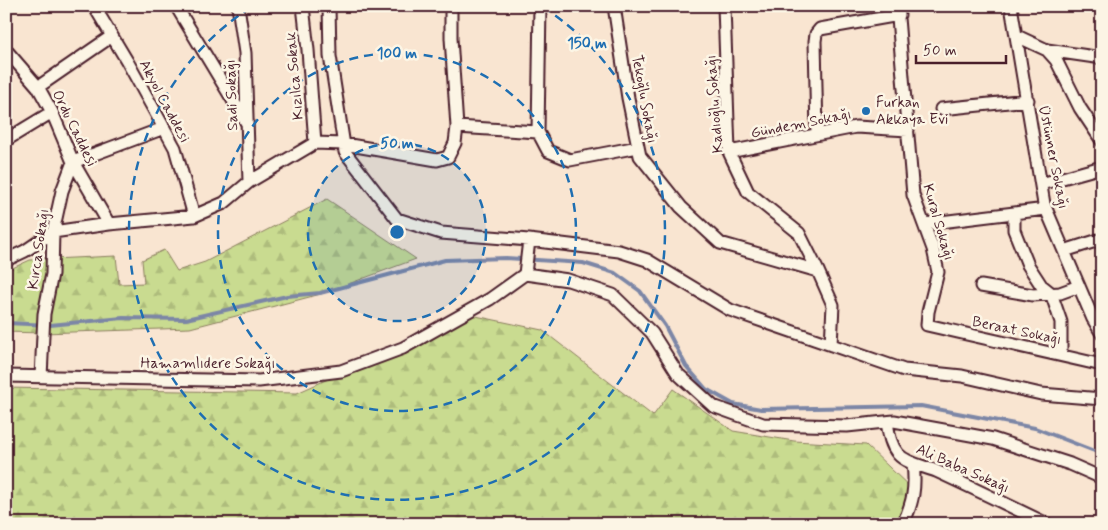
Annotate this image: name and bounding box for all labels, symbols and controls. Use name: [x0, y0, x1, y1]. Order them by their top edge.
street label: Kızılca Sokak: [281, 31, 309, 121]
scale bar: [916, 32, 1006, 64]
text: 150 m: [567, 34, 607, 54]
text: 50 m: [923, 41, 957, 61]
text: 100 m: [377, 44, 417, 64]
street label: Tekoğlu Sokağı: [626, 53, 662, 145]
street label: Kadıoğlu Sokağı: [702, 54, 728, 154]
street label: Akyol Caddesi: [134, 57, 194, 146]
street label: Sadi Sokağı: [221, 59, 243, 131]
street label: Ordu Caddesi: [47, 87, 101, 170]
place label: Furkan Akkaya Evi: [876, 93, 948, 130]
street label: Gündem Sokağı: [749, 104, 853, 144]
street label: Üstünner Sokağı: [1033, 104, 1073, 211]
marker: Furkan Akkaya Evi: [860, 105, 872, 117]
text: 50 m: [380, 134, 414, 154]
street label: Kural Sokağı: [918, 182, 959, 263]
street label: Kırca Sokağı: [23, 207, 55, 291]
centre of rings: [388, 223, 406, 241]
street label: Beraat Sokağı: [970, 312, 1063, 350]
street label: Hamamlıdere Sokağı: [141, 354, 275, 374]
street label: Ali Baba Sokağı: [913, 439, 1012, 498]

